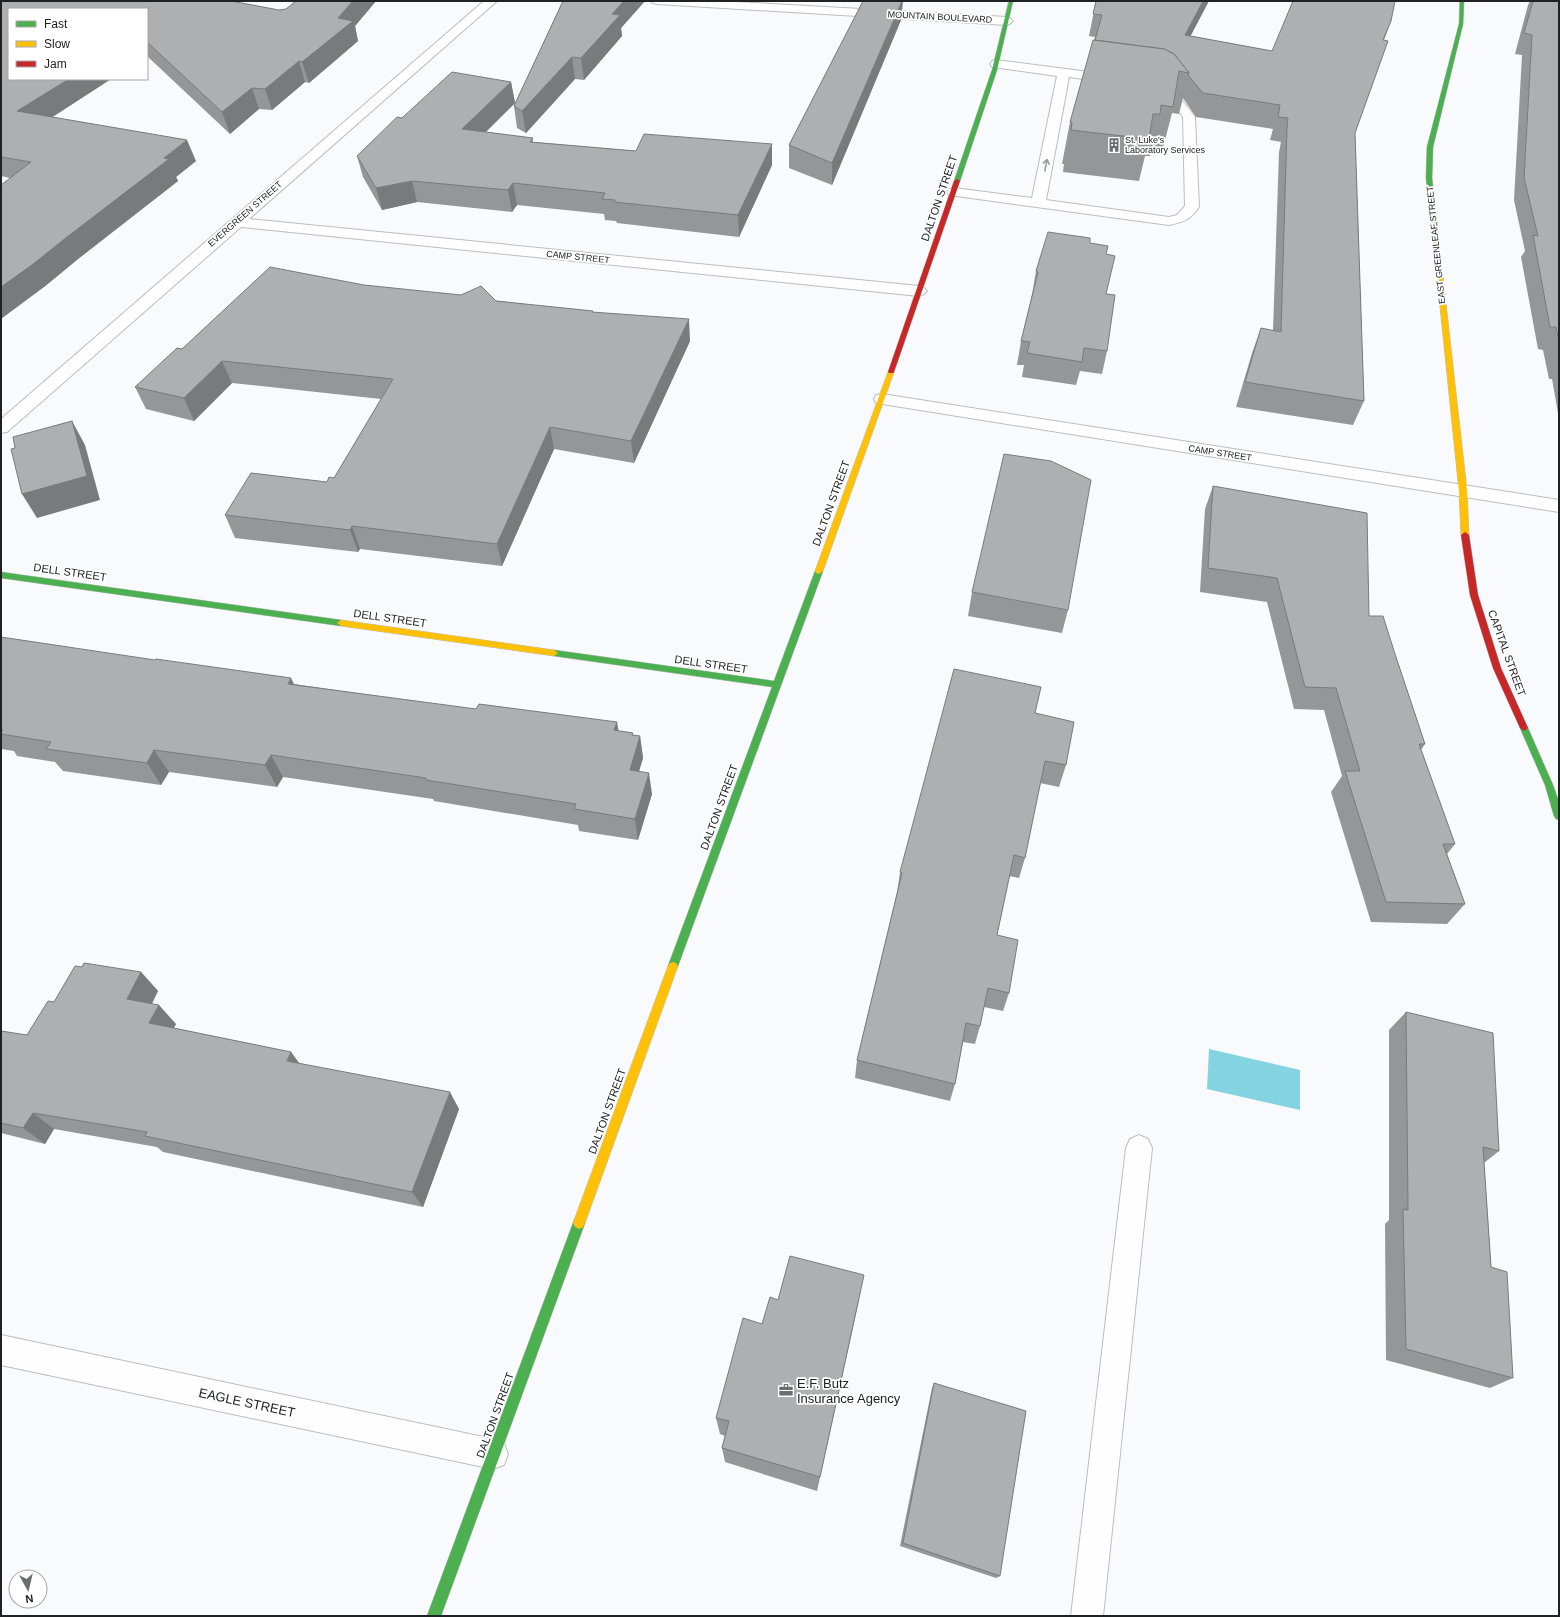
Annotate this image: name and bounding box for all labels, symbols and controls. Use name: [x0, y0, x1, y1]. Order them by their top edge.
legend: [8, 8, 148, 80]
street label: MOUNTAIN BOULEVARD: [887, 9, 993, 25]
text: Fast: [44, 17, 68, 31]
text: Slow: [44, 37, 70, 51]
text: Jam: [44, 57, 67, 71]
place label: St. Luke's Laboratory Services: [1125, 135, 1206, 155]
building icon: St. Luke's Laboratory Services: [1106, 137, 1122, 153]
street label: DALTON STREET: [919, 153, 959, 243]
one-way arrow: [1042, 159, 1050, 172]
street label: EVERGREEN STREET: [206, 179, 284, 249]
street label: EAST GREENLEAF STREET: [1425, 185, 1447, 304]
street label: CAMP STREET: [546, 249, 611, 265]
street label: CAMP STREET: [1188, 443, 1253, 463]
street label: DALTON STREET: [810, 458, 852, 547]
street label: DELL STREET: [33, 561, 108, 583]
street label: DELL STREET: [353, 607, 428, 629]
street label: CAPITAL STREET: [1486, 608, 1528, 698]
street label: DELL STREET: [674, 653, 749, 675]
street label: DALTON STREET: [698, 762, 740, 851]
street label: DALTON STREET: [586, 1066, 628, 1155]
street label: DALTON STREET: [474, 1370, 516, 1459]
place label: E.F. Butz Insurance Agency: [797, 1376, 901, 1406]
office icon: E.F. Butz Insurance Agency: [778, 1382, 794, 1398]
street label: EAGLE STREET: [197, 1385, 297, 1420]
north arrow: [8, 1569, 48, 1609]
text: N: [25, 1592, 34, 1605]

